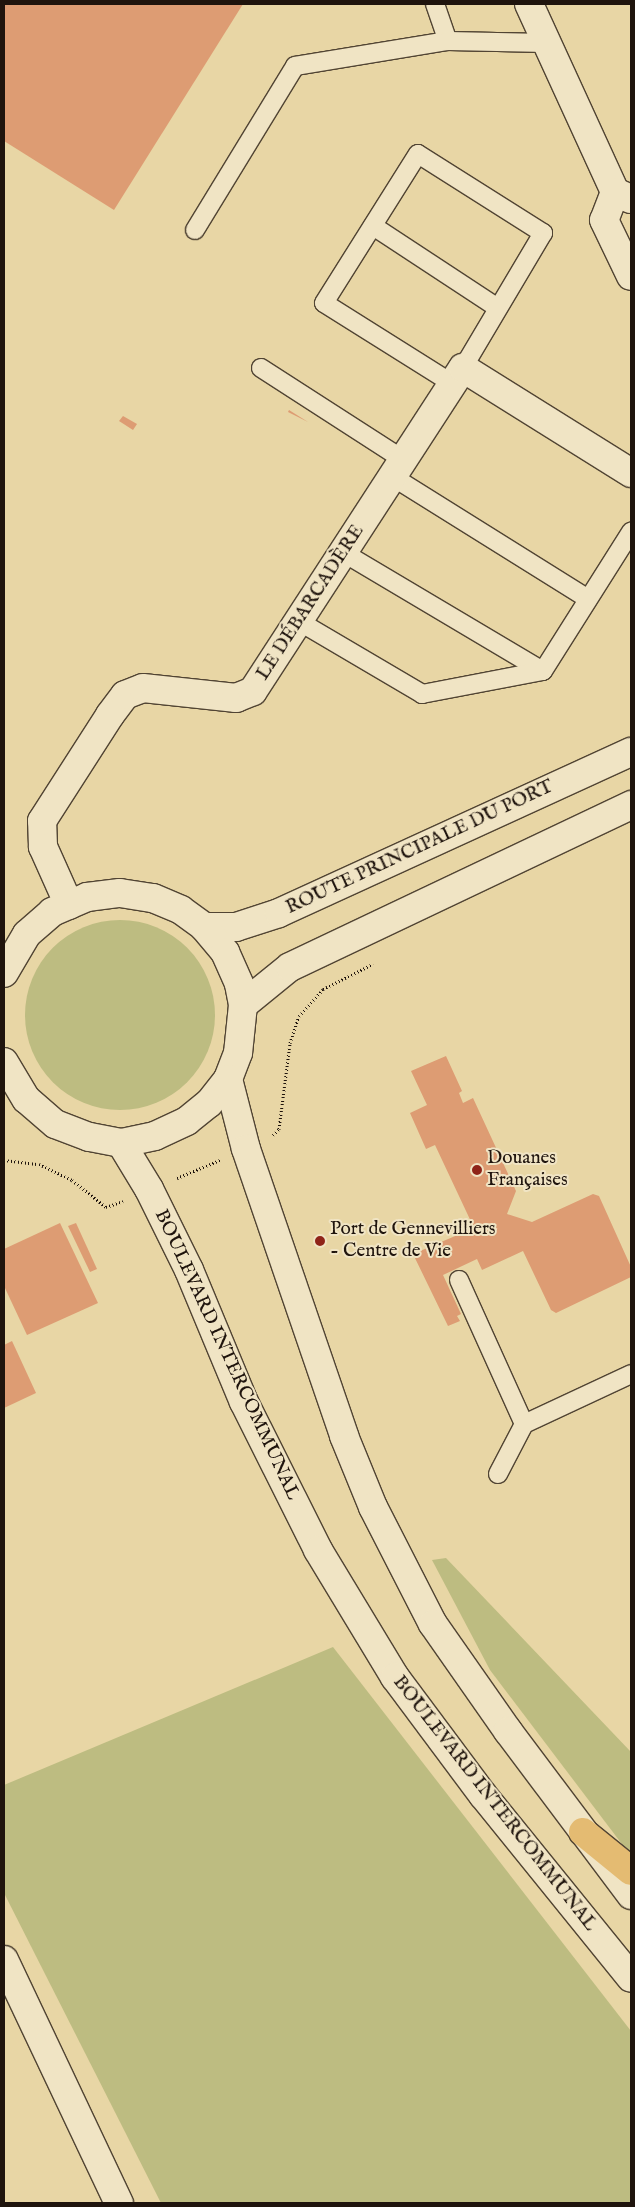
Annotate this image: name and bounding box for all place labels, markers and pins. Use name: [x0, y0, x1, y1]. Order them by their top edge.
place label: Douanes Françaises: [487, 1148, 568, 1192]
marker: Douanes Françaises: [471, 1164, 483, 1176]
place label: Port de Gennevilliers - Centre de Vie: [330, 1219, 496, 1263]
marker: Port de Gennevilliers - Centre de Vie: [314, 1235, 326, 1247]

